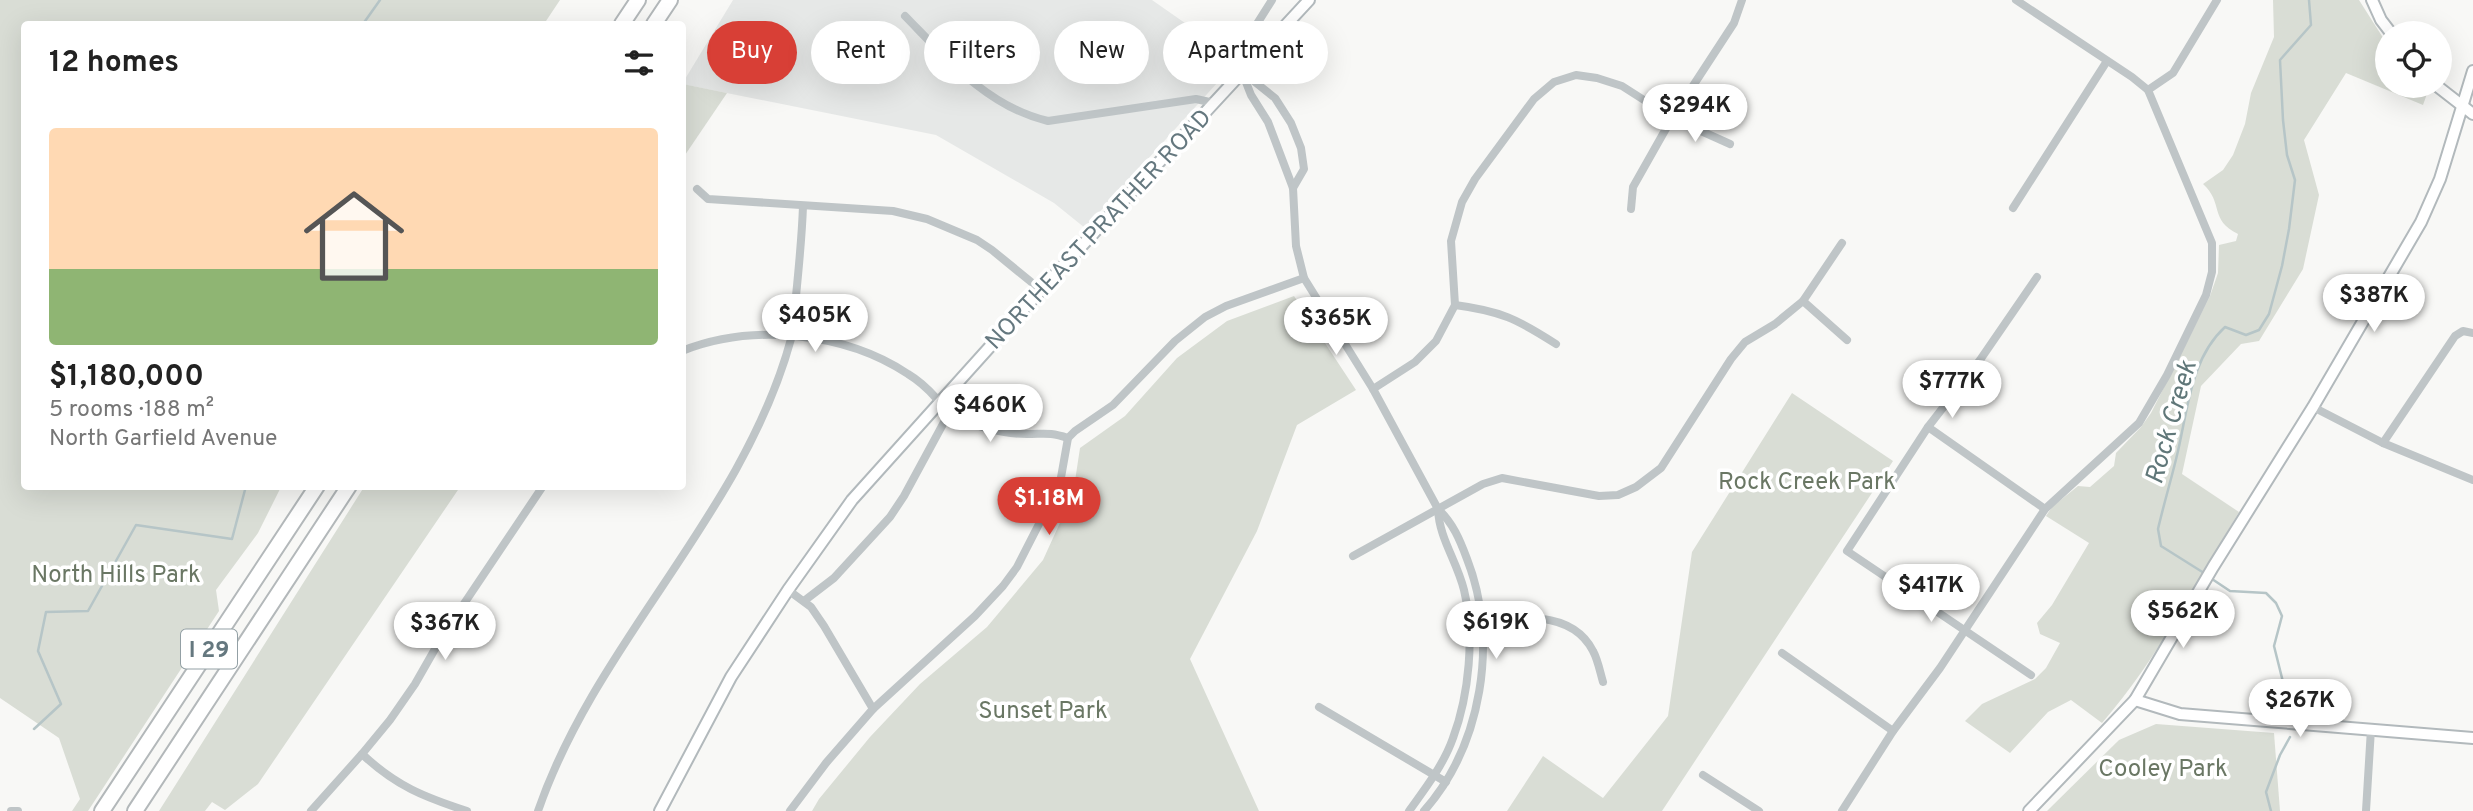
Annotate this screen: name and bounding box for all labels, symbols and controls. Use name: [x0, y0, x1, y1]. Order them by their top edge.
chip: Buy: [707, 21, 797, 84]
chip: Rent: [811, 21, 910, 84]
chip: Filters: [924, 21, 1040, 84]
chip: New: [1054, 21, 1149, 84]
chip: Apartment: [1163, 21, 1328, 84]
map controls: [2375, 21, 2452, 98]
button: locate: [2375, 21, 2452, 98]
icon: filters: [620, 44, 658, 82]
text: 12 homes: [49, 45, 179, 82]
pin: $294K: [1646, 85, 1744, 144]
text: $294K: [1658, 92, 1732, 121]
street label: NORTHEAST PRATHER ROAD: [980, 104, 1219, 357]
icon: home: [291, 173, 417, 299]
pin: $387K: [2325, 274, 2423, 334]
text: $387K: [2339, 282, 2409, 311]
pin: $405K: [766, 294, 864, 354]
pin: $365K: [1287, 298, 1385, 357]
text: $405K: [778, 302, 852, 331]
text: $365K: [1300, 305, 1372, 334]
water label: Rock Creek: [2139, 356, 2206, 488]
text: $1,180,000: [49, 359, 204, 396]
pin: $777K: [1903, 360, 2001, 420]
text: $777K: [1918, 368, 1986, 397]
pin: $460K: [941, 384, 1039, 444]
text: $460K: [953, 392, 1027, 421]
text: 5 rooms · 188 m²: [49, 396, 214, 425]
text: North Garfield Avenue: [49, 425, 277, 454]
park label: Rock Creek Park: [1718, 468, 1896, 498]
pin: $1.18M: [992, 477, 1106, 537]
text: $1.18M: [1014, 485, 1084, 514]
park label: North Hills Park: [31, 561, 201, 591]
pin: $417K: [1882, 564, 1980, 624]
text: $417K: [1898, 572, 1964, 601]
pin: $562K: [2134, 590, 2232, 650]
text: $562K: [2147, 598, 2219, 627]
pin: $367K: [396, 602, 494, 662]
pin: $619K: [1447, 602, 1545, 661]
text: $619K: [1462, 609, 1530, 638]
text: $367K: [410, 610, 480, 639]
road number: I 29: [181, 629, 237, 668]
pin: $267K: [2251, 680, 2349, 739]
text: $267K: [2265, 687, 2335, 716]
park label: Sunset Park: [978, 697, 1108, 727]
park label: Cooley Park: [2098, 755, 2228, 785]

